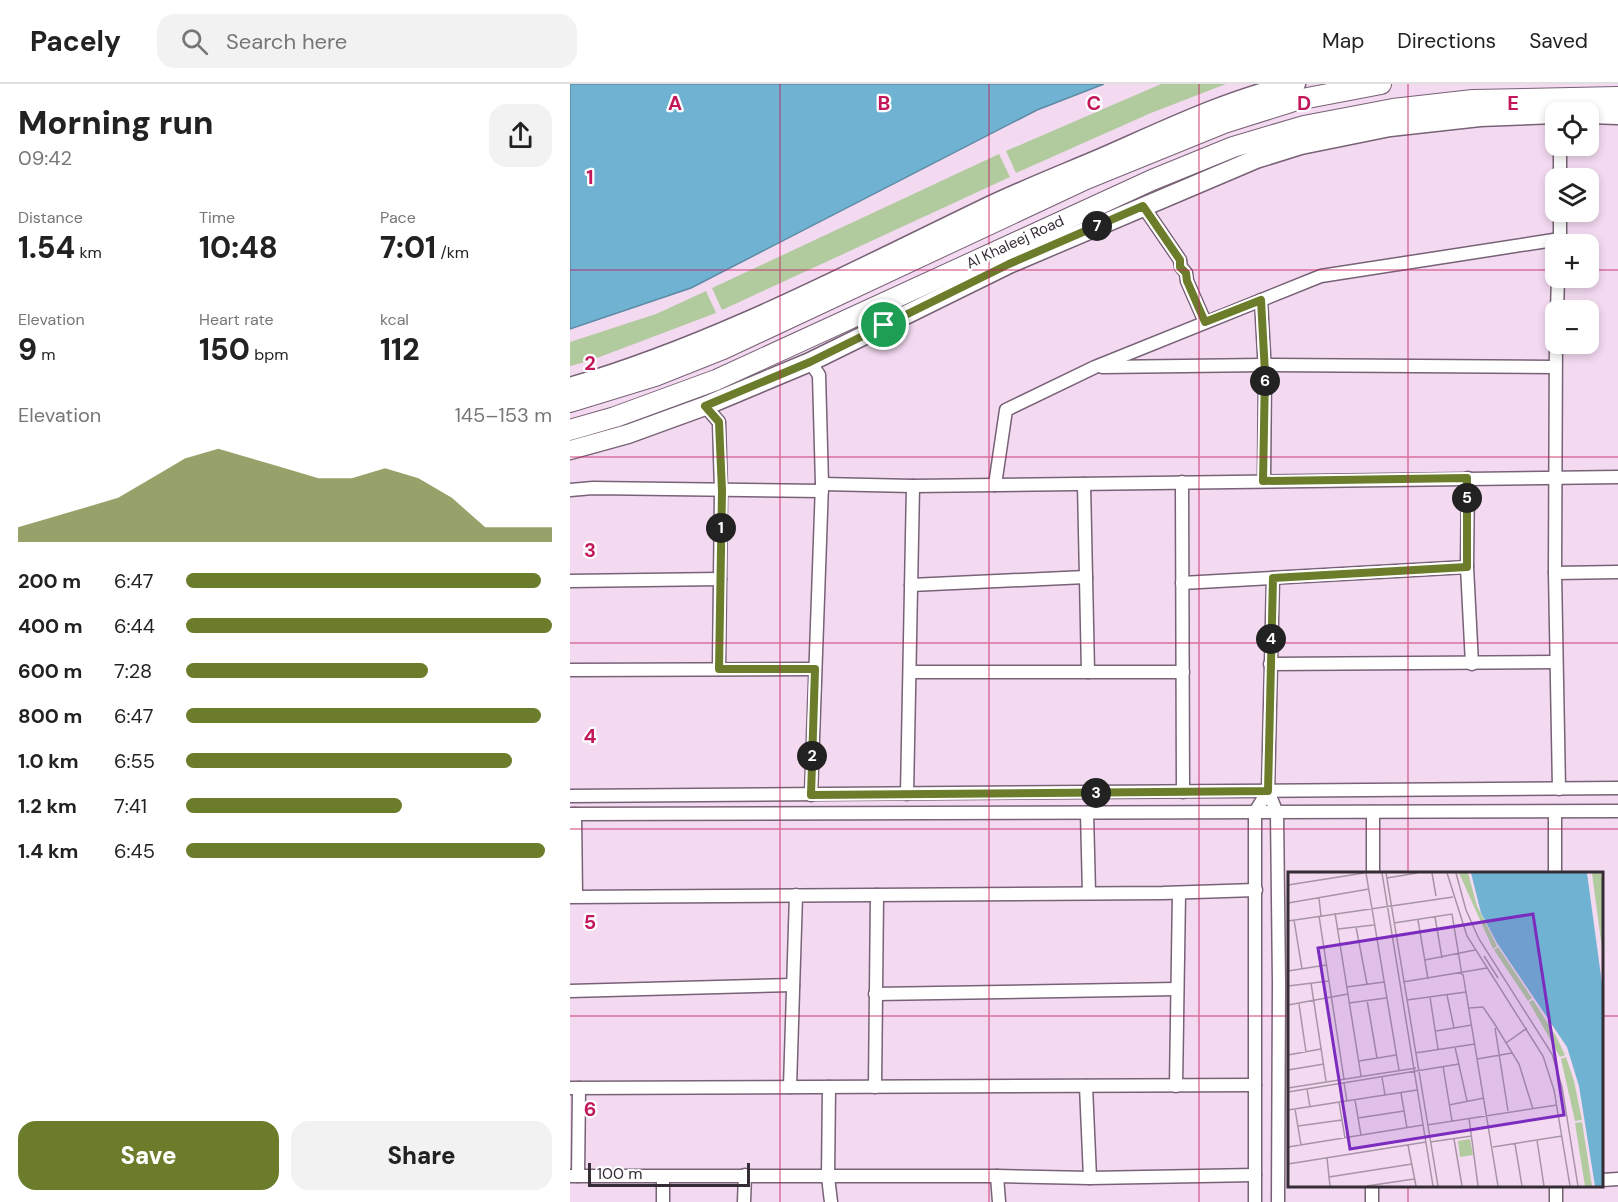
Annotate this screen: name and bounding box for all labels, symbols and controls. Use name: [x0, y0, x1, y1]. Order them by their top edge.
search box: [157, 14, 577, 68]
text: Pacely: [30, 23, 121, 60]
icon: search: [178, 25, 211, 58]
text: Search here: [226, 27, 347, 56]
text: Map: [1322, 27, 1364, 55]
text: Directions: [1397, 27, 1496, 55]
text: Saved: [1529, 27, 1588, 55]
text: A: [668, 90, 682, 116]
text: B: [878, 90, 890, 116]
text: C: [1087, 90, 1101, 116]
text: D: [1297, 90, 1311, 116]
text: E: [1507, 90, 1519, 116]
text: Morning run: [18, 101, 213, 144]
map controls: [1545, 102, 1599, 354]
button: locate: [1545, 102, 1599, 156]
button: share: [489, 104, 552, 167]
text: 09:42: [18, 145, 72, 171]
text: 1: [586, 164, 594, 190]
button: layers: [1545, 168, 1599, 222]
text: Distance: [18, 207, 83, 228]
text: Time: [199, 207, 235, 228]
text: Pace: [380, 207, 416, 228]
street label: Al Khaleej Road: [963, 211, 1067, 273]
pin: 7: [1082, 211, 1112, 241]
text: 7: [1093, 215, 1101, 236]
text: 1.54: [18, 228, 75, 267]
text: 10:48: [199, 228, 278, 267]
text: 7:01: [380, 228, 436, 267]
button: +: [1545, 234, 1599, 288]
text: km: [75, 242, 102, 263]
text: /km: [436, 242, 469, 263]
pin: [858, 299, 909, 350]
button: −: [1545, 300, 1599, 354]
icon: arrive: [867, 308, 900, 341]
text: Elevation: [18, 309, 85, 330]
text: Heart rate: [199, 309, 274, 330]
text: kcal: [380, 309, 409, 330]
text: 9: [18, 330, 37, 369]
text: 150: [199, 330, 250, 369]
text: 112: [380, 330, 419, 369]
text: m: [37, 344, 56, 365]
text: bpm: [250, 344, 289, 365]
text: 2: [584, 350, 596, 376]
pin: 6: [1250, 366, 1280, 396]
text: 6: [1260, 370, 1270, 391]
text: Elevation: [18, 402, 101, 428]
text: 145–153 m: [455, 402, 552, 428]
pin: 5: [1452, 483, 1482, 513]
text: 5: [1462, 487, 1472, 508]
pin: 1: [706, 513, 736, 543]
text: 1: [718, 517, 724, 538]
text: 3: [584, 537, 596, 563]
text: 200 m: [18, 568, 81, 594]
text: 6:47: [114, 568, 153, 594]
text: 400 m: [18, 613, 83, 639]
text: 6:44: [114, 613, 155, 639]
pin: 4: [1256, 624, 1286, 654]
text: 4: [1266, 628, 1276, 649]
text: 600 m: [18, 658, 82, 684]
text: 7:28: [114, 658, 152, 684]
text: 800 m: [18, 703, 82, 729]
text: 6:47: [114, 703, 153, 729]
text: 4: [584, 723, 597, 749]
pin: 2: [797, 741, 827, 771]
text: 2: [807, 745, 817, 766]
text: 1.0 km: [18, 748, 79, 774]
text: 6:55: [114, 748, 155, 774]
pin: 3: [1081, 778, 1111, 808]
text: 3: [1091, 782, 1101, 803]
text: 1.2 km: [18, 793, 77, 819]
text: 7:41: [114, 793, 147, 819]
text: 1.4 km: [18, 838, 78, 864]
text: 6:45: [114, 838, 155, 864]
inset map: [1288, 872, 1603, 1187]
text: 5: [584, 909, 596, 935]
text: 6: [584, 1096, 596, 1122]
button: Save: [18, 1121, 279, 1190]
button: Share: [291, 1121, 552, 1190]
scale bar: [588, 1160, 750, 1188]
text: 100 m: [597, 1163, 642, 1184]

